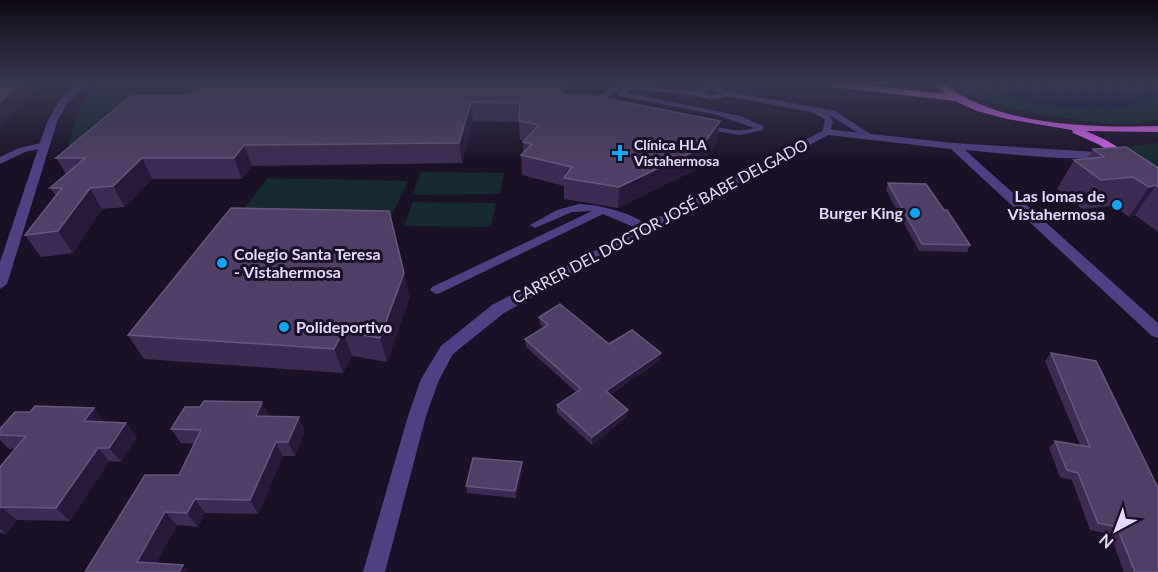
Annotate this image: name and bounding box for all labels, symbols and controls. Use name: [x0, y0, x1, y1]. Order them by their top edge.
street label: CARRER DEL DOCTOR JOSÉ BABE DELGADO: [509, 134, 811, 307]
place label: Clínica HLA Vistahermosa: [633, 136, 719, 169]
marker: Clínica HLA Vistahermosa: [611, 144, 629, 162]
place label: Las lomas de Vistahermosa: [1006, 186, 1105, 223]
marker: Las lomas de Vistahermosa: [1110, 198, 1124, 212]
place label: Burger King: [819, 203, 904, 222]
marker: Burger King: [908, 206, 922, 220]
place label: Colegio Santa Teresa - Vistahermosa: [234, 244, 381, 281]
marker: Colegio Santa Teresa - Vistahermosa: [215, 256, 229, 270]
place label: Polideportivo: [296, 317, 392, 336]
marker: Polideportivo: [277, 320, 291, 334]
north arrow: [1086, 500, 1146, 560]
text: N: [1095, 530, 1117, 553]

